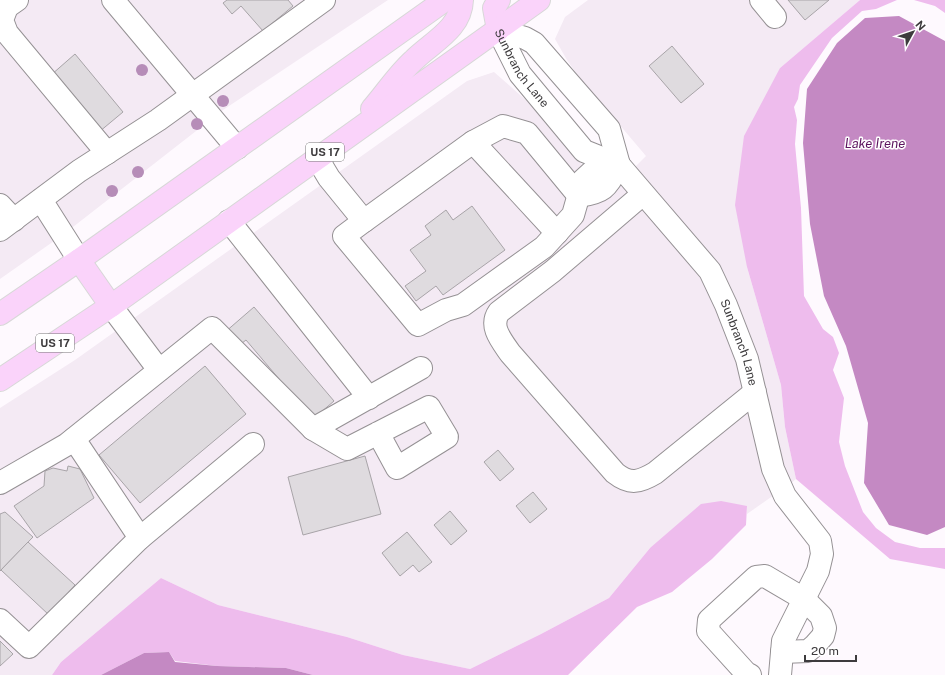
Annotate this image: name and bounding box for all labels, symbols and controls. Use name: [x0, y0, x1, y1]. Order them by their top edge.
north arrow: [893, 12, 933, 52]
text: N: [913, 18, 928, 33]
street label: Sunbranch Lane: [492, 27, 552, 110]
water label: Lake Irene: [845, 136, 905, 151]
road number: US 17: [306, 143, 344, 161]
street label: Sunbranch Lane: [717, 297, 760, 387]
road number: US 17: [36, 334, 74, 352]
scale bar: [805, 637, 856, 663]
text: 20 m: [811, 644, 839, 658]

